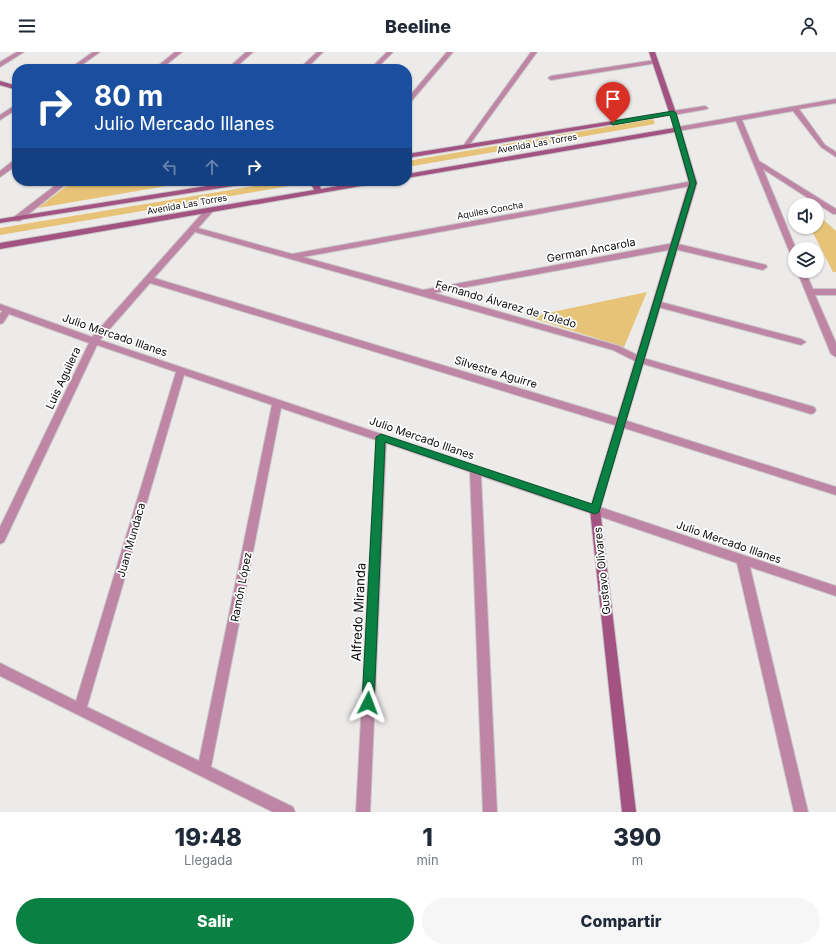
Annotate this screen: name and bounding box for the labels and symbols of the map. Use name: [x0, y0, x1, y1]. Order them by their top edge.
pin: [596, 82, 630, 123]
street label: Avenida Las Torres: [496, 131, 578, 155]
street label: Avenida Las Torres: [146, 192, 228, 216]
street label: Aquiles Concha: [456, 199, 524, 221]
street label: German Ancarola: [545, 235, 637, 265]
street label: Fernando Álvarez de Toledo: [434, 277, 578, 331]
street label: Julio Mercado Illanes: [61, 310, 170, 360]
street label: Luis Aguilera: [42, 345, 84, 411]
street label: Silvestre Aguirre: [453, 353, 539, 391]
street label: Julio Mercado Illanes: [368, 413, 477, 463]
street label: Juan Mundaca: [114, 501, 148, 579]
street label: Julio Mercado Illanes: [675, 517, 784, 567]
street label: Gustavo Olivares: [590, 526, 614, 616]
street label: Ramón López: [227, 551, 255, 623]
street label: Alfredo Miranda: [347, 562, 369, 662]
position arrow: [347, 682, 389, 724]

